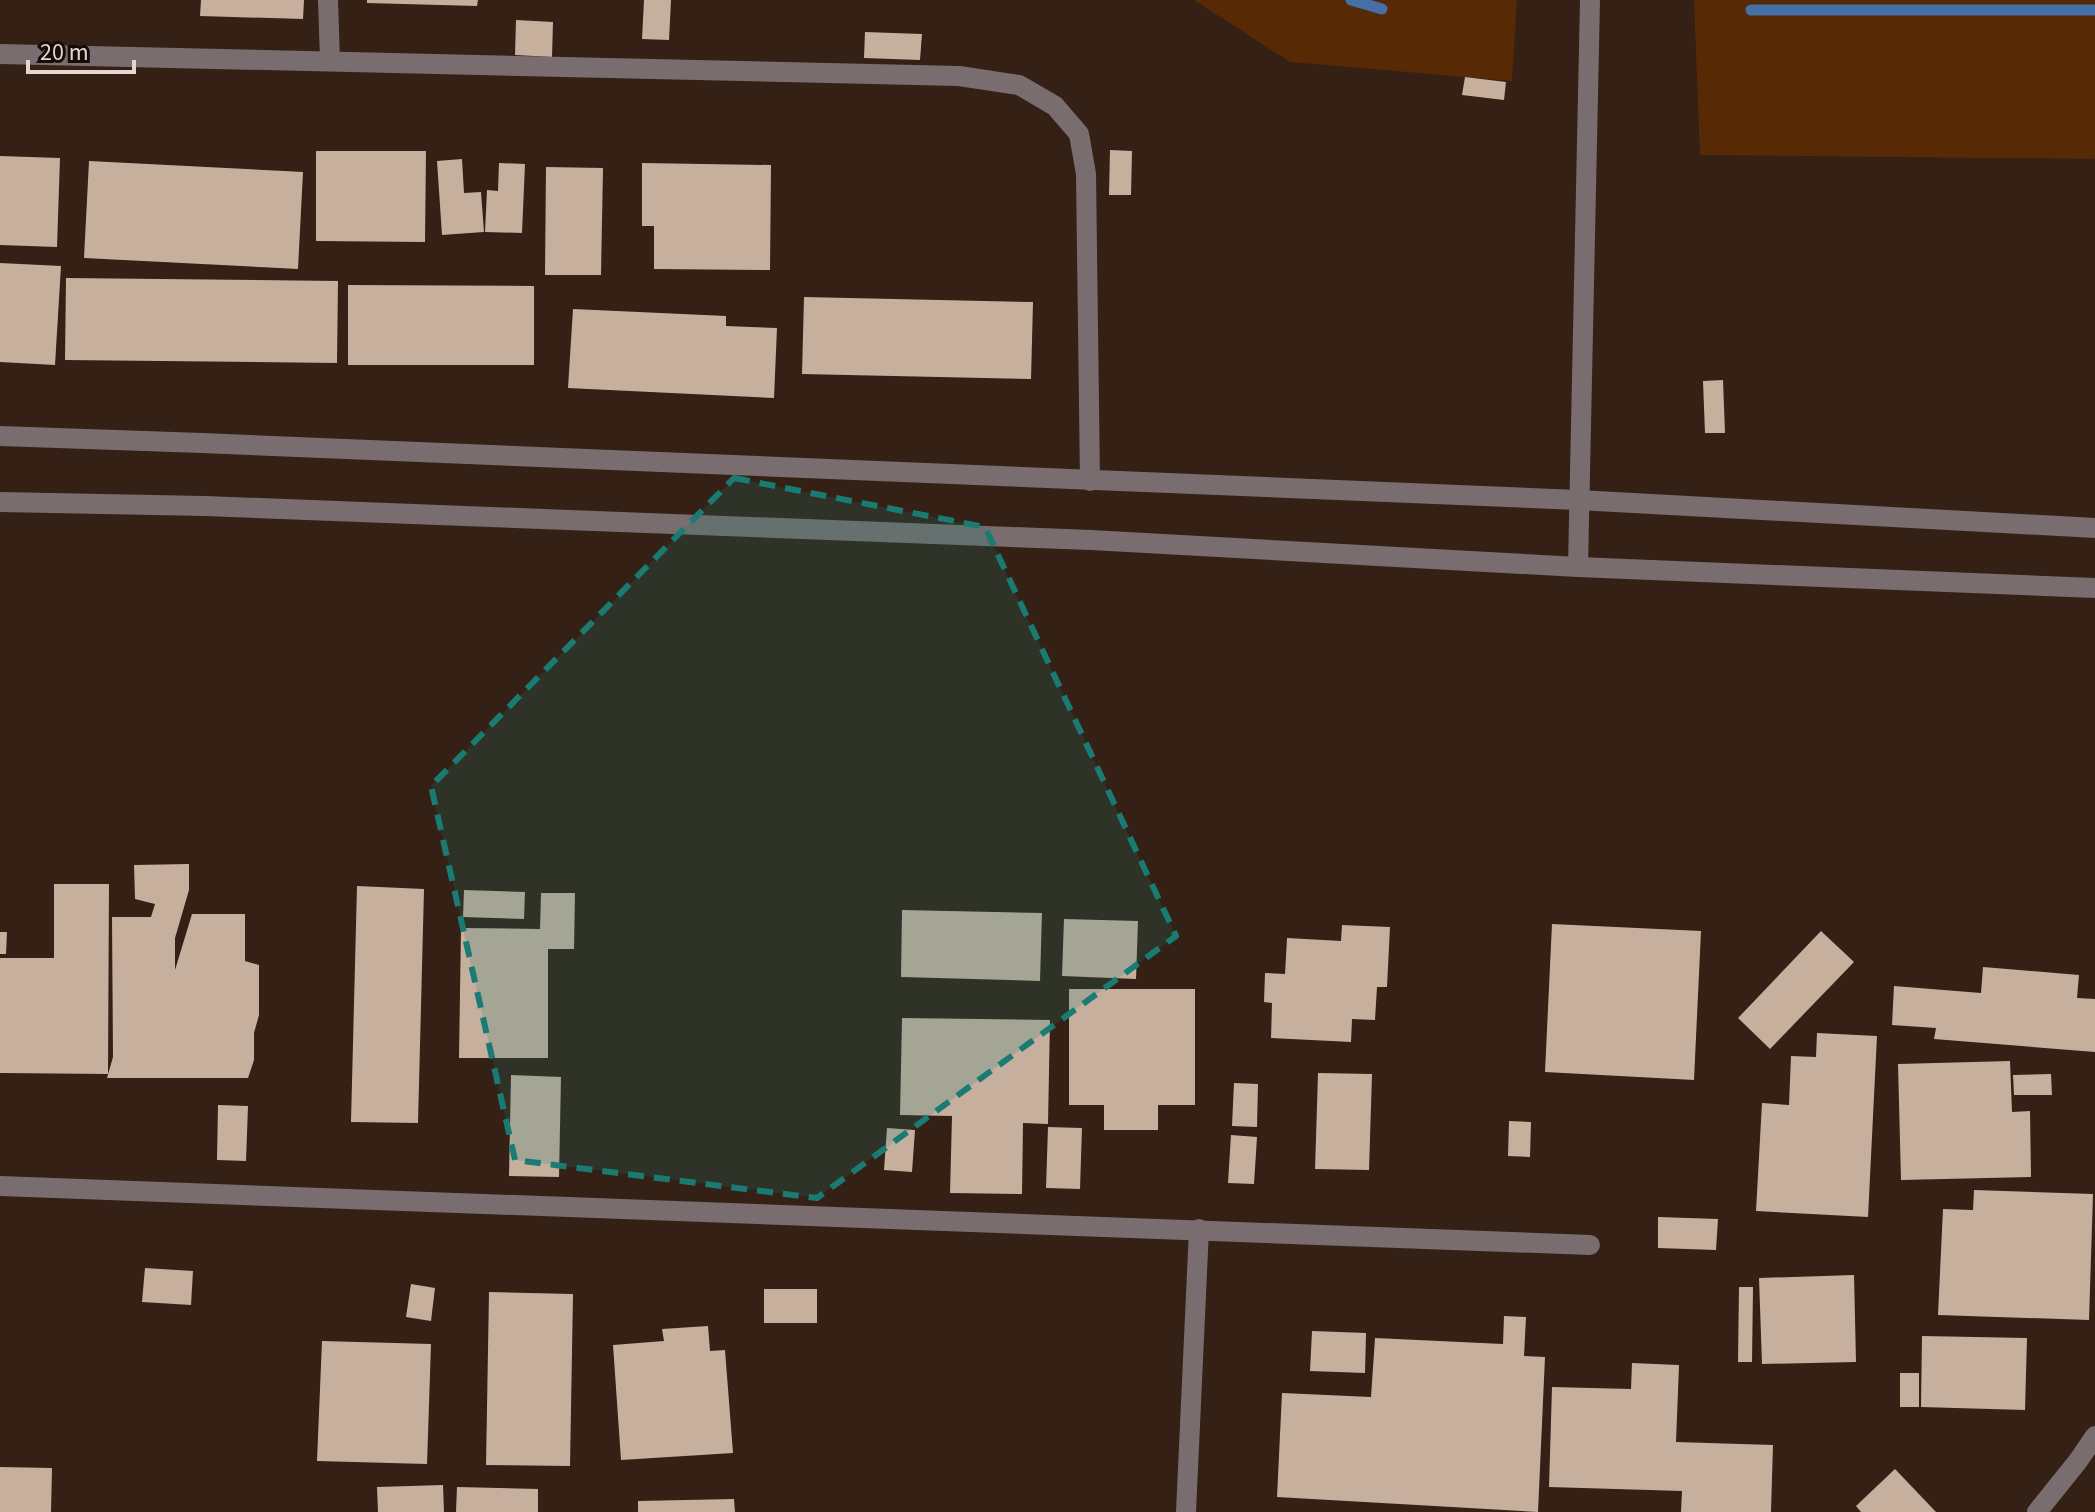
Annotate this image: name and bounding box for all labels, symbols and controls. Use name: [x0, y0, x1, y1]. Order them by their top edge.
scale bar: [28, 24, 134, 74]
text: 20 m: [40, 35, 89, 70]

